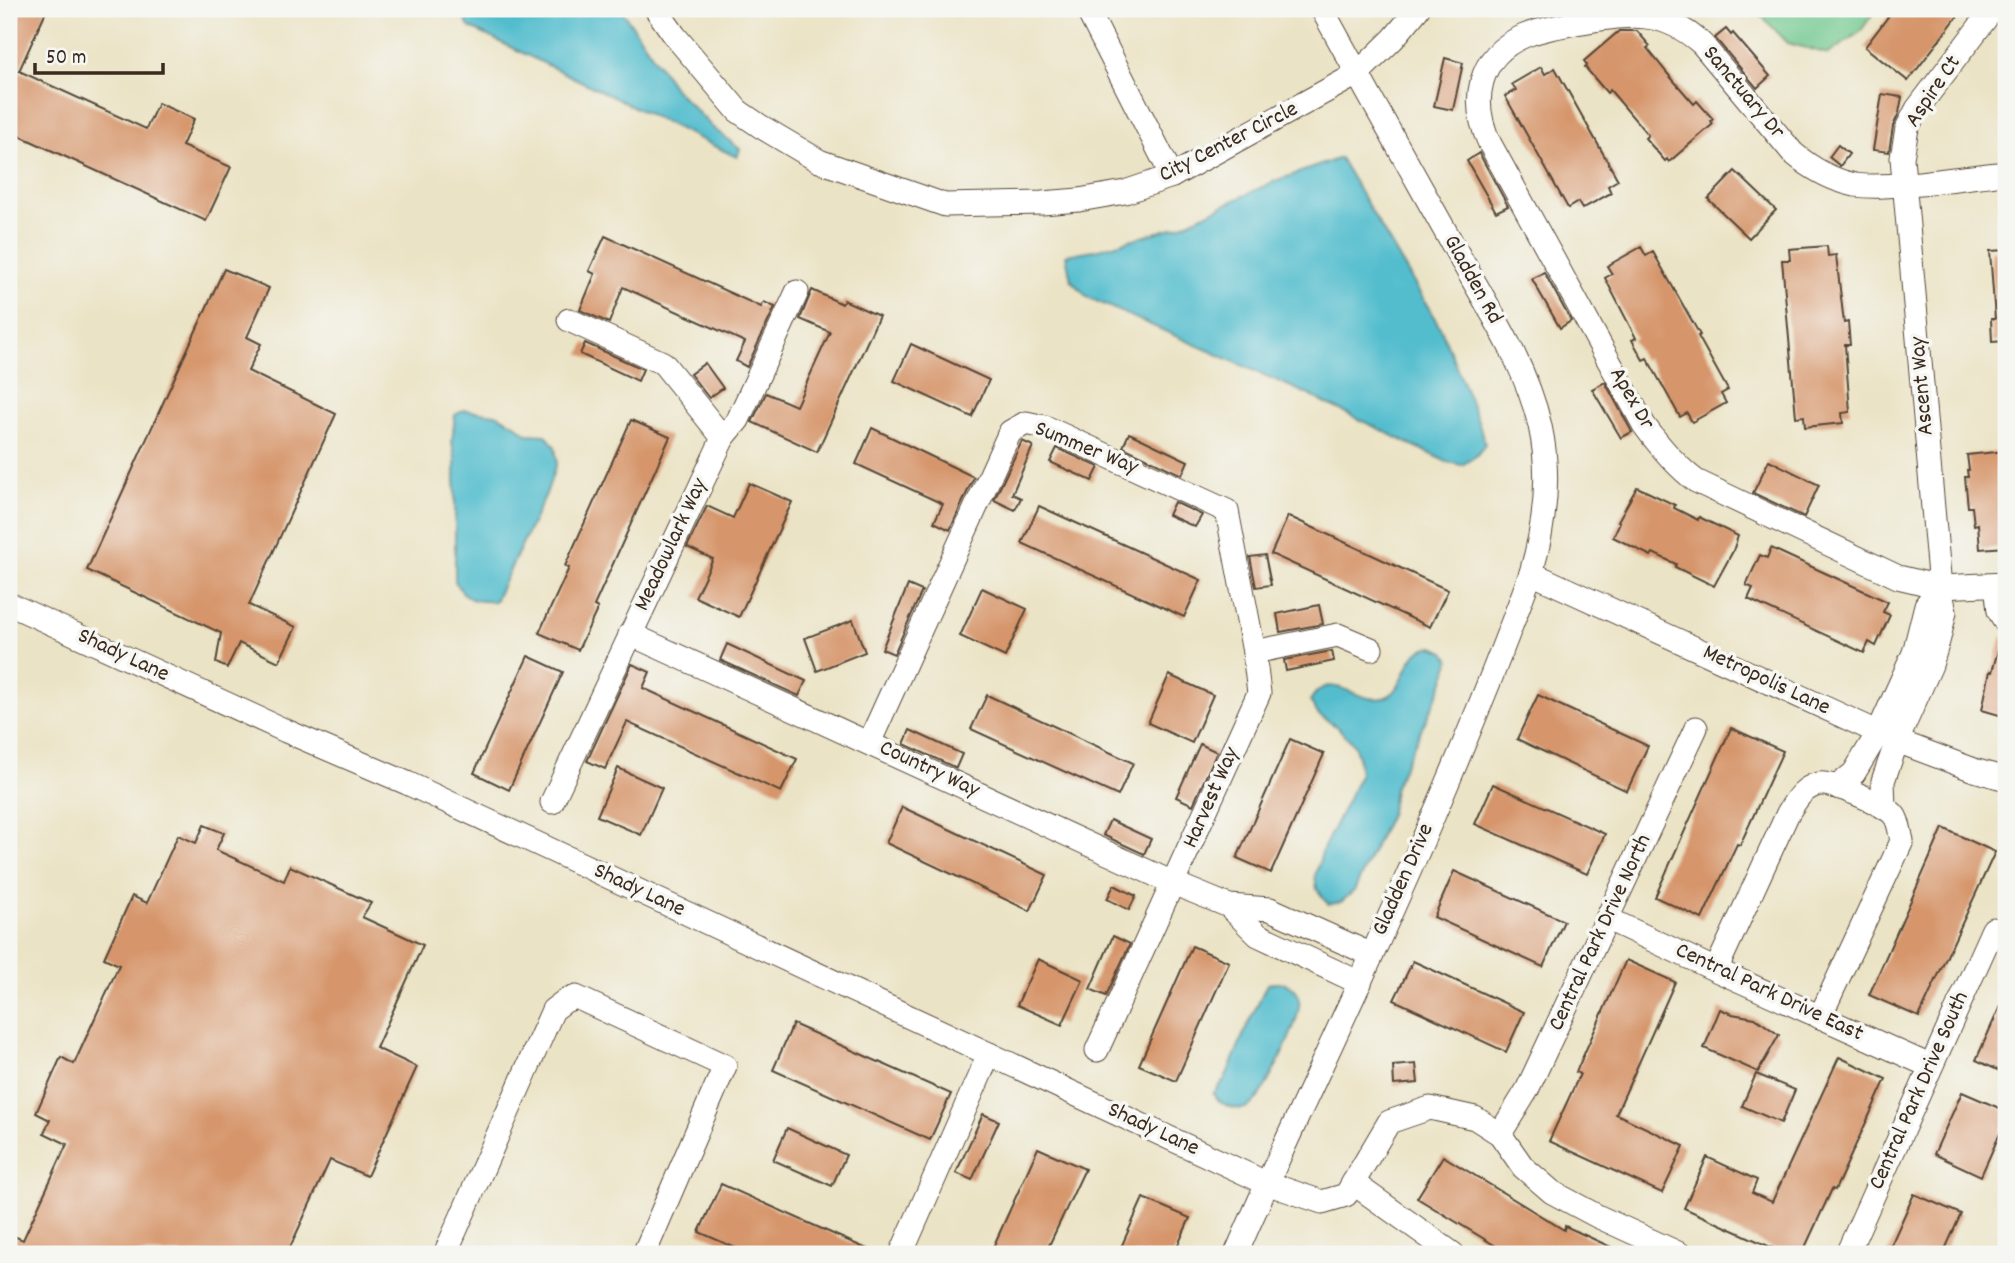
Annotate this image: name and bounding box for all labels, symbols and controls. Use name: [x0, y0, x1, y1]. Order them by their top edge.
scale bar: [35, 32, 163, 76]
street label: Sanctuary Dr: [1694, 39, 1792, 147]
text: 50 m: [46, 44, 86, 74]
street label: Aspire Ct: [1898, 49, 1970, 135]
street label: City Center Circle: [1154, 94, 1304, 192]
street label: Gladden Rd: [1434, 229, 1510, 331]
street label: Ascent Way: [1902, 334, 1944, 437]
street label: Apex Dr: [1600, 362, 1662, 437]
street label: Summer Way: [1029, 413, 1143, 485]
street label: Meadowlark Way: [627, 473, 717, 617]
street label: Shady Lane: [72, 620, 174, 692]
street label: Metropolis Lane: [1697, 637, 1835, 725]
street label: Country Way: [874, 732, 985, 808]
street label: Harvest Way: [1175, 742, 1249, 854]
street label: Gladden Drive: [1365, 819, 1443, 941]
street label: Central Park Drive North: [1541, 829, 1661, 1037]
street label: Shady Lane: [588, 855, 690, 927]
street label: Central Park Drive East: [1670, 935, 1868, 1051]
street label: Central Park Drive South: [1861, 987, 1979, 1195]
street label: Shady Lane: [1102, 1094, 1204, 1166]

